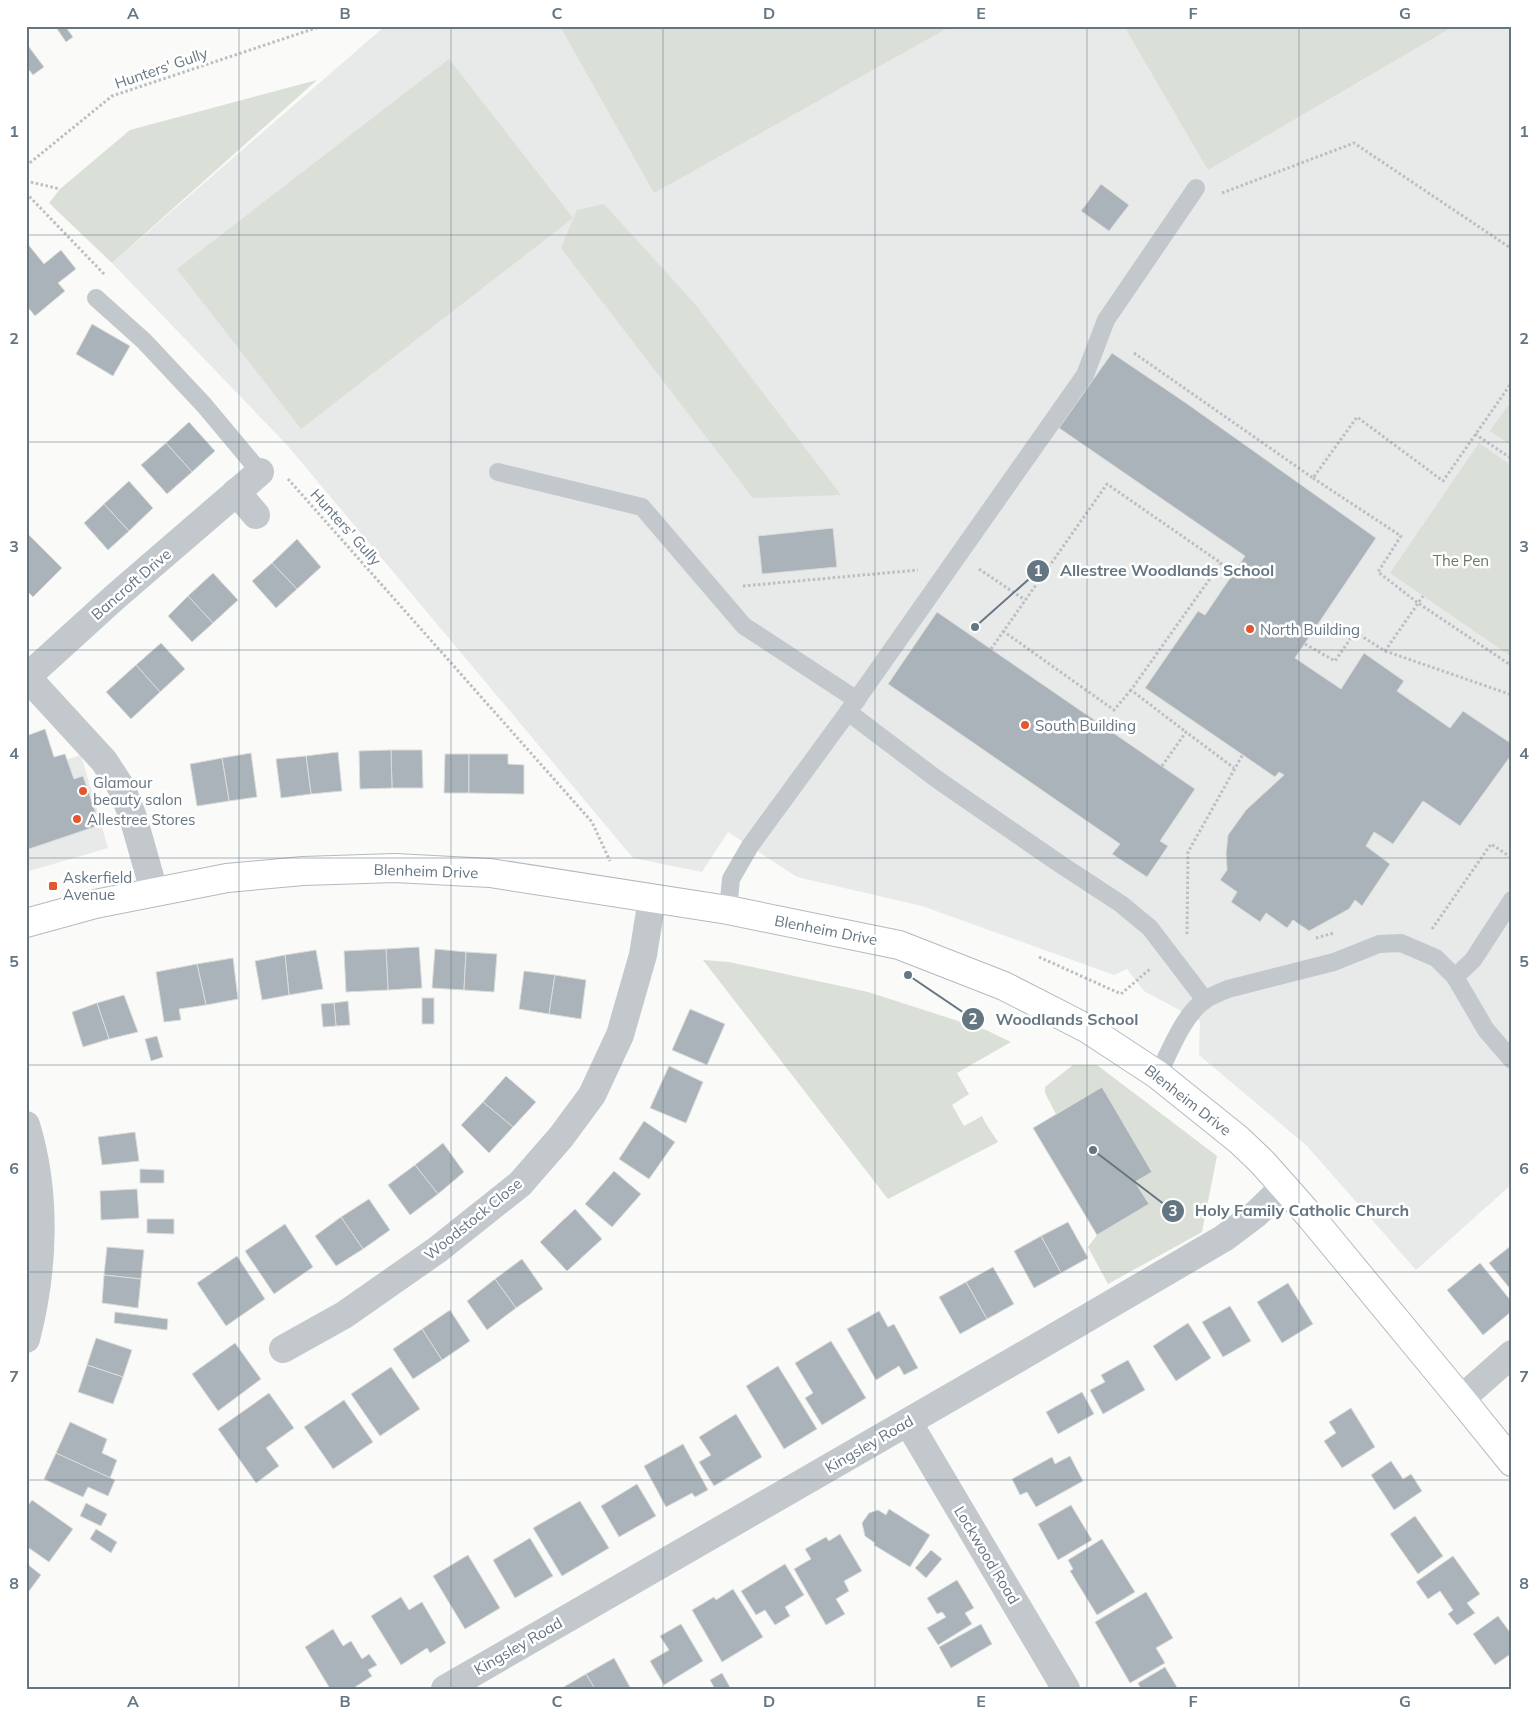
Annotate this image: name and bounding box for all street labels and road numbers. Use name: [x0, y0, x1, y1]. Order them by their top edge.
street label: Hunters' Gully: [112, 43, 210, 93]
street label: Hunters' Gully: [306, 485, 386, 569]
street label: Bancroft Drive: [87, 544, 175, 624]
street label: Blenheim Drive: [373, 860, 479, 882]
street label: Blenheim Drive: [773, 911, 879, 949]
street label: Blenheim Drive: [1141, 1060, 1235, 1140]
street label: Woodstock Close: [420, 1174, 526, 1264]
street label: Kingsley Road: [822, 1411, 916, 1477]
street label: Lockwood Road: [950, 1502, 1024, 1608]
street label: Kingsley Road: [471, 1613, 565, 1679]

